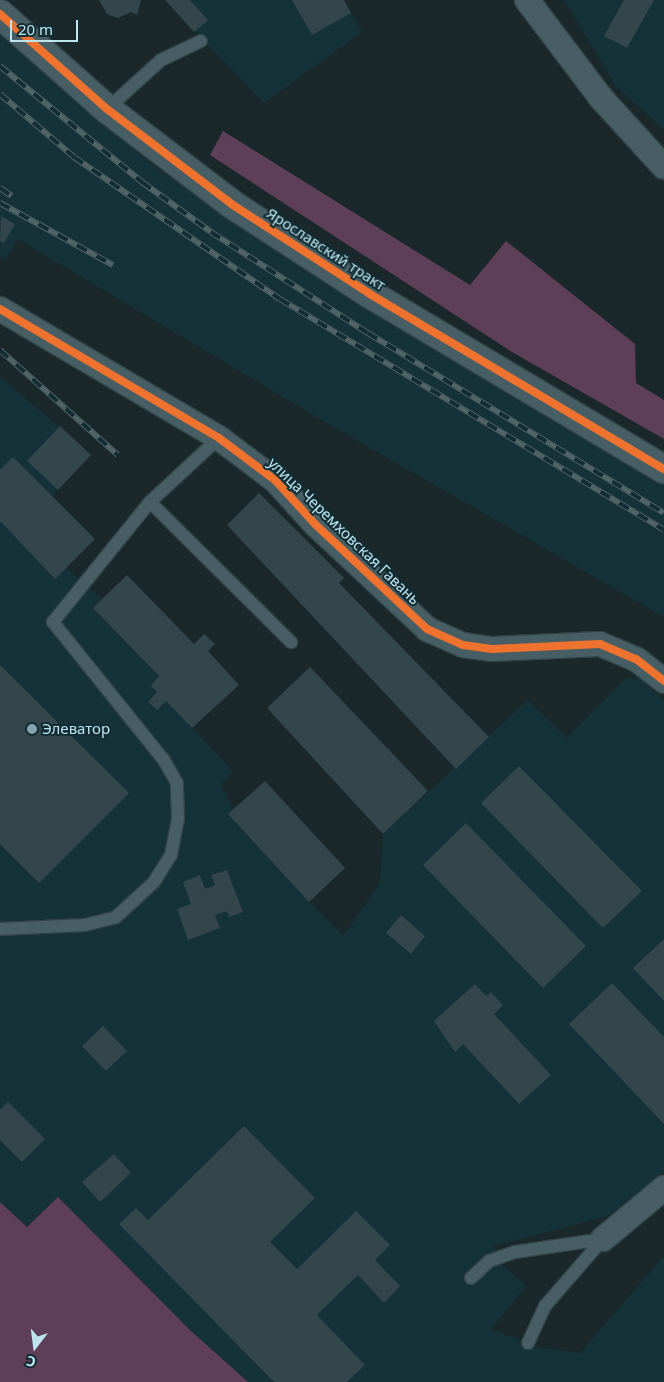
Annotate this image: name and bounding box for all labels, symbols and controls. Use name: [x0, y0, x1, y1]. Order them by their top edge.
scale bar: [12, 10, 80, 42]
text: 20 m: [18, 19, 53, 39]
street label: Ярославский тракт: [263, 204, 389, 294]
street label: улица Черемховская Гавань: [264, 454, 424, 608]
place label: Элеватор: [42, 720, 110, 738]
marker: Элеватор: [26, 723, 38, 735]
north arrow: [10, 1322, 60, 1372]
text: С: [24, 1352, 38, 1372]

